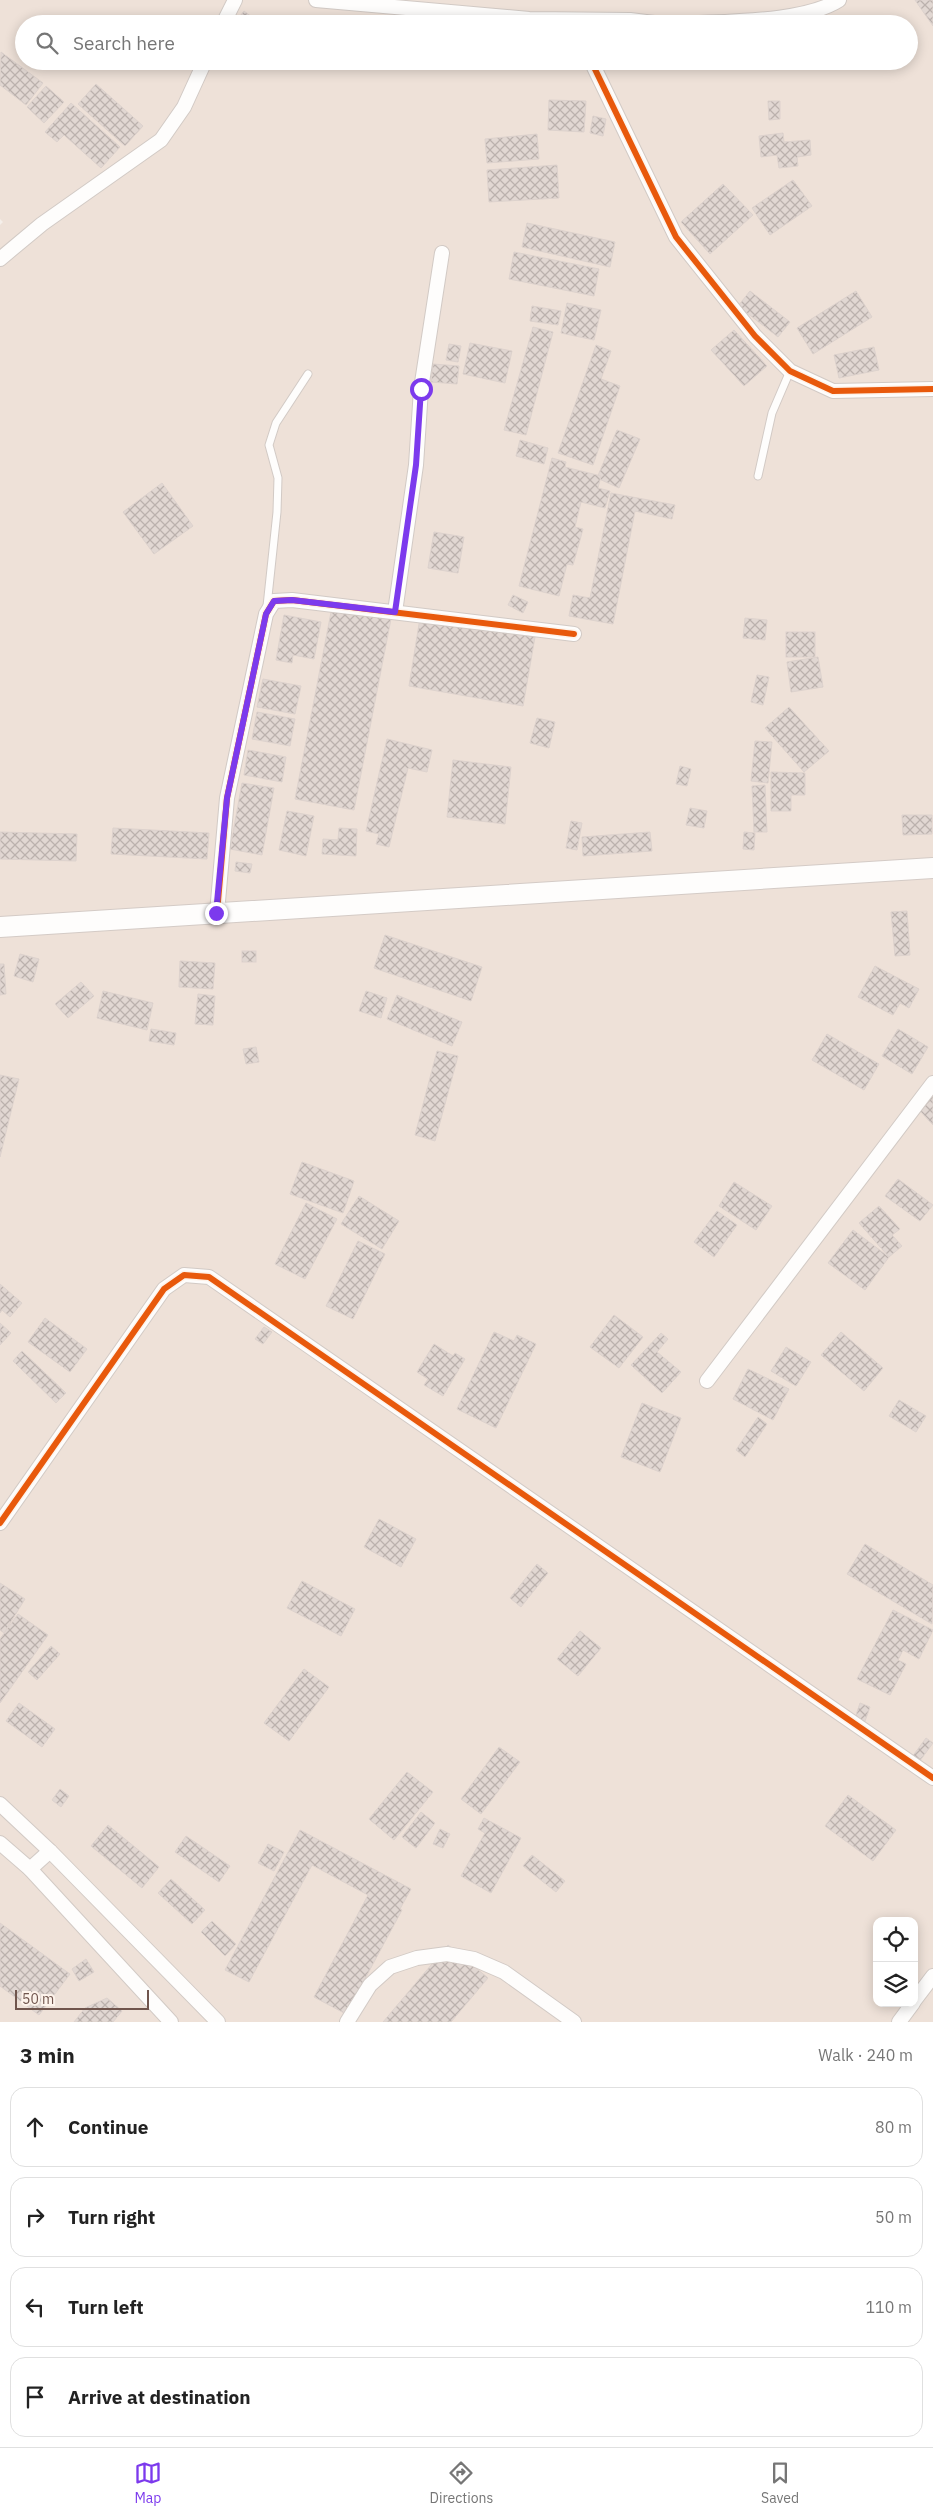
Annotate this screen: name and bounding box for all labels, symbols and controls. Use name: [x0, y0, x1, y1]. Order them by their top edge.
search box: [15, 15, 918, 70]
icon: search: [33, 29, 61, 57]
text: Search here: [73, 31, 175, 55]
route start: [410, 378, 433, 401]
route end: [205, 902, 228, 925]
map controls: [873, 1917, 918, 2007]
button: locate: [873, 1917, 918, 1962]
button: layers: [873, 1962, 918, 2007]
scale bar: [15, 1987, 149, 2010]
text: 50 m: [22, 1990, 54, 2008]
text: 3 min: [20, 2041, 75, 2069]
text: Walk · 240 m: [818, 2045, 913, 2065]
icon: ahead: [21, 2113, 49, 2141]
text: Continue: [68, 2115, 148, 2139]
text: 80 m: [875, 2117, 912, 2137]
icon: right: [21, 2203, 49, 2231]
text: Turn right: [68, 2205, 155, 2229]
text: 50 m: [875, 2207, 912, 2227]
icon: left: [21, 2293, 49, 2321]
text: Turn left: [68, 2295, 144, 2319]
text: 110 m: [865, 2297, 912, 2317]
icon: arrive: [21, 2383, 49, 2411]
text: Arrive at destination: [68, 2385, 251, 2409]
tab: Map: [134, 2459, 162, 2507]
tab: Directions: [430, 2459, 493, 2507]
tab: Saved: [761, 2459, 799, 2507]

